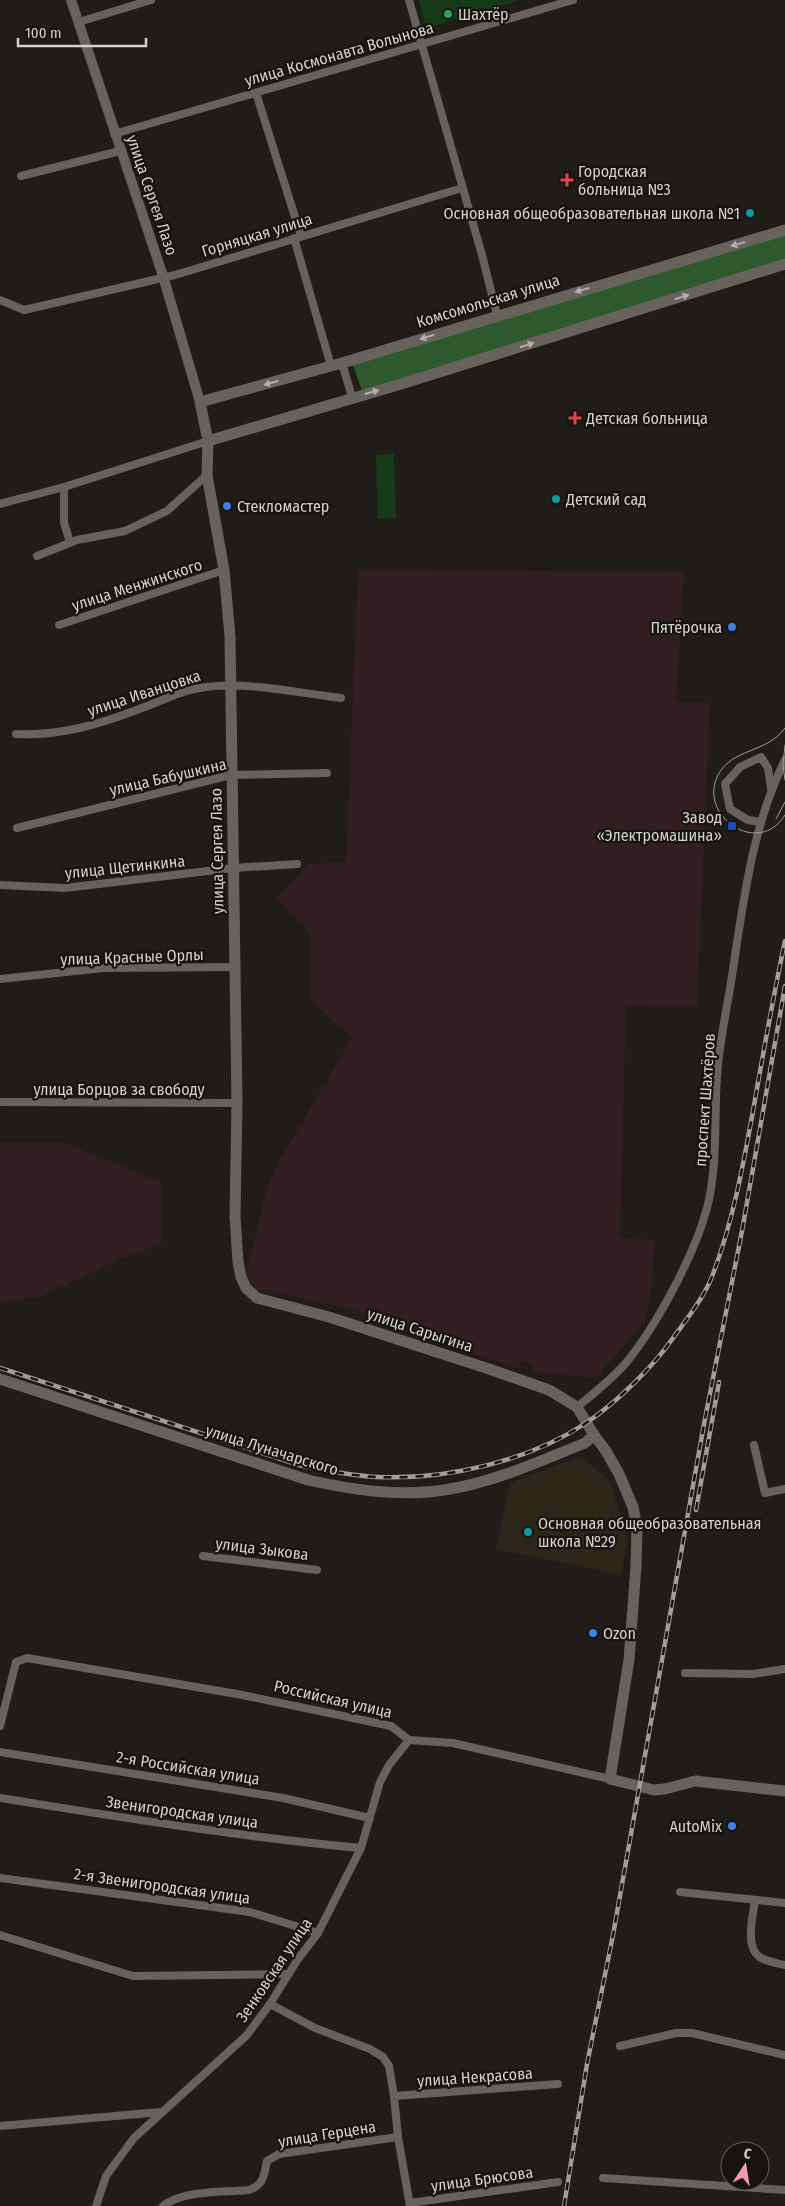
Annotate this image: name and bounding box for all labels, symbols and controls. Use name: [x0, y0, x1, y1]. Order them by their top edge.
place label: Шахтёр: [458, 5, 509, 24]
marker: Шахтёр: [442, 8, 454, 20]
scale bar: [18, 15, 145, 47]
street label: улица Космонавта Волынова: [242, 18, 436, 90]
text: 100 m: [25, 24, 62, 42]
street label: улица Сергея Лазо: [123, 132, 181, 258]
place label: Городская больница №3: [578, 162, 671, 199]
marker: Городская больница №3: [560, 173, 574, 187]
place label: Основная общеобразовательная школа №1: [444, 204, 740, 223]
marker: Основная общеобразовательная школа №1: [744, 207, 756, 219]
street label: Горняцкая улица: [199, 209, 315, 261]
one-way arrow: [731, 241, 746, 249]
street label: Комсомольская улица: [414, 270, 562, 332]
one-way arrow: [575, 287, 590, 295]
one-way arrow: [675, 292, 690, 300]
one-way arrow: [419, 333, 434, 341]
one-way arrow: [520, 341, 535, 348]
one-way arrow: [263, 379, 278, 387]
one-way arrow: [364, 387, 379, 395]
place label: Детская больница: [585, 409, 708, 428]
marker: Детская больница: [568, 411, 582, 425]
place label: Детский сад: [565, 490, 646, 509]
marker: Детский сад: [550, 493, 562, 505]
place label: Стекломастер: [237, 497, 329, 516]
marker: Стекломастер: [221, 500, 233, 512]
street label: улица Менжинского: [69, 555, 205, 615]
place label: Пятёрочка: [650, 618, 722, 637]
marker: Пятёрочка: [726, 621, 738, 633]
street label: улица Иванцовка: [85, 666, 203, 720]
street label: улица Бабушкина: [108, 754, 228, 800]
street label: улица Сергея Лазо: [206, 788, 228, 914]
place label: Завод «Электромашина»: [596, 808, 722, 845]
marker: Завод «Электромашина»: [726, 820, 738, 832]
street label: улица Щетинкина: [64, 851, 186, 883]
street label: улица Красные Орлы: [60, 945, 204, 969]
street label: проспект Шахтёров: [691, 1033, 719, 1167]
street label: улица Борцов за свободу: [33, 1080, 205, 1099]
street label: улица Сарыгина: [365, 1304, 475, 1356]
street label: улица Луначарского: [203, 1421, 341, 1479]
place label: Основная общеобразовательная школа №29: [538, 1514, 762, 1551]
marker: Основная общеобразовательная школа №29: [522, 1526, 534, 1538]
street label: улица Зыкова: [214, 1534, 310, 1564]
place label: Ozon: [603, 1624, 636, 1643]
marker: Ozon: [587, 1627, 599, 1639]
street label: Российская улица: [272, 1676, 394, 1722]
street label: 2-я Российская улица: [115, 1747, 261, 1789]
street label: Звенигородская улица: [105, 1792, 259, 1832]
place label: AutoMix: [669, 1817, 722, 1836]
marker: AutoMix: [726, 1820, 738, 1832]
street label: 2-я Звенигородская улица: [73, 1864, 252, 1908]
street label: Зенковская улица: [232, 1914, 316, 2026]
street label: улица Некрасова: [417, 2063, 534, 2091]
street label: улица Герцена: [277, 2117, 377, 2151]
north arrow: [720, 2141, 770, 2191]
text: С: [742, 2145, 754, 2163]
street label: улица Брюсова: [430, 2162, 534, 2196]

